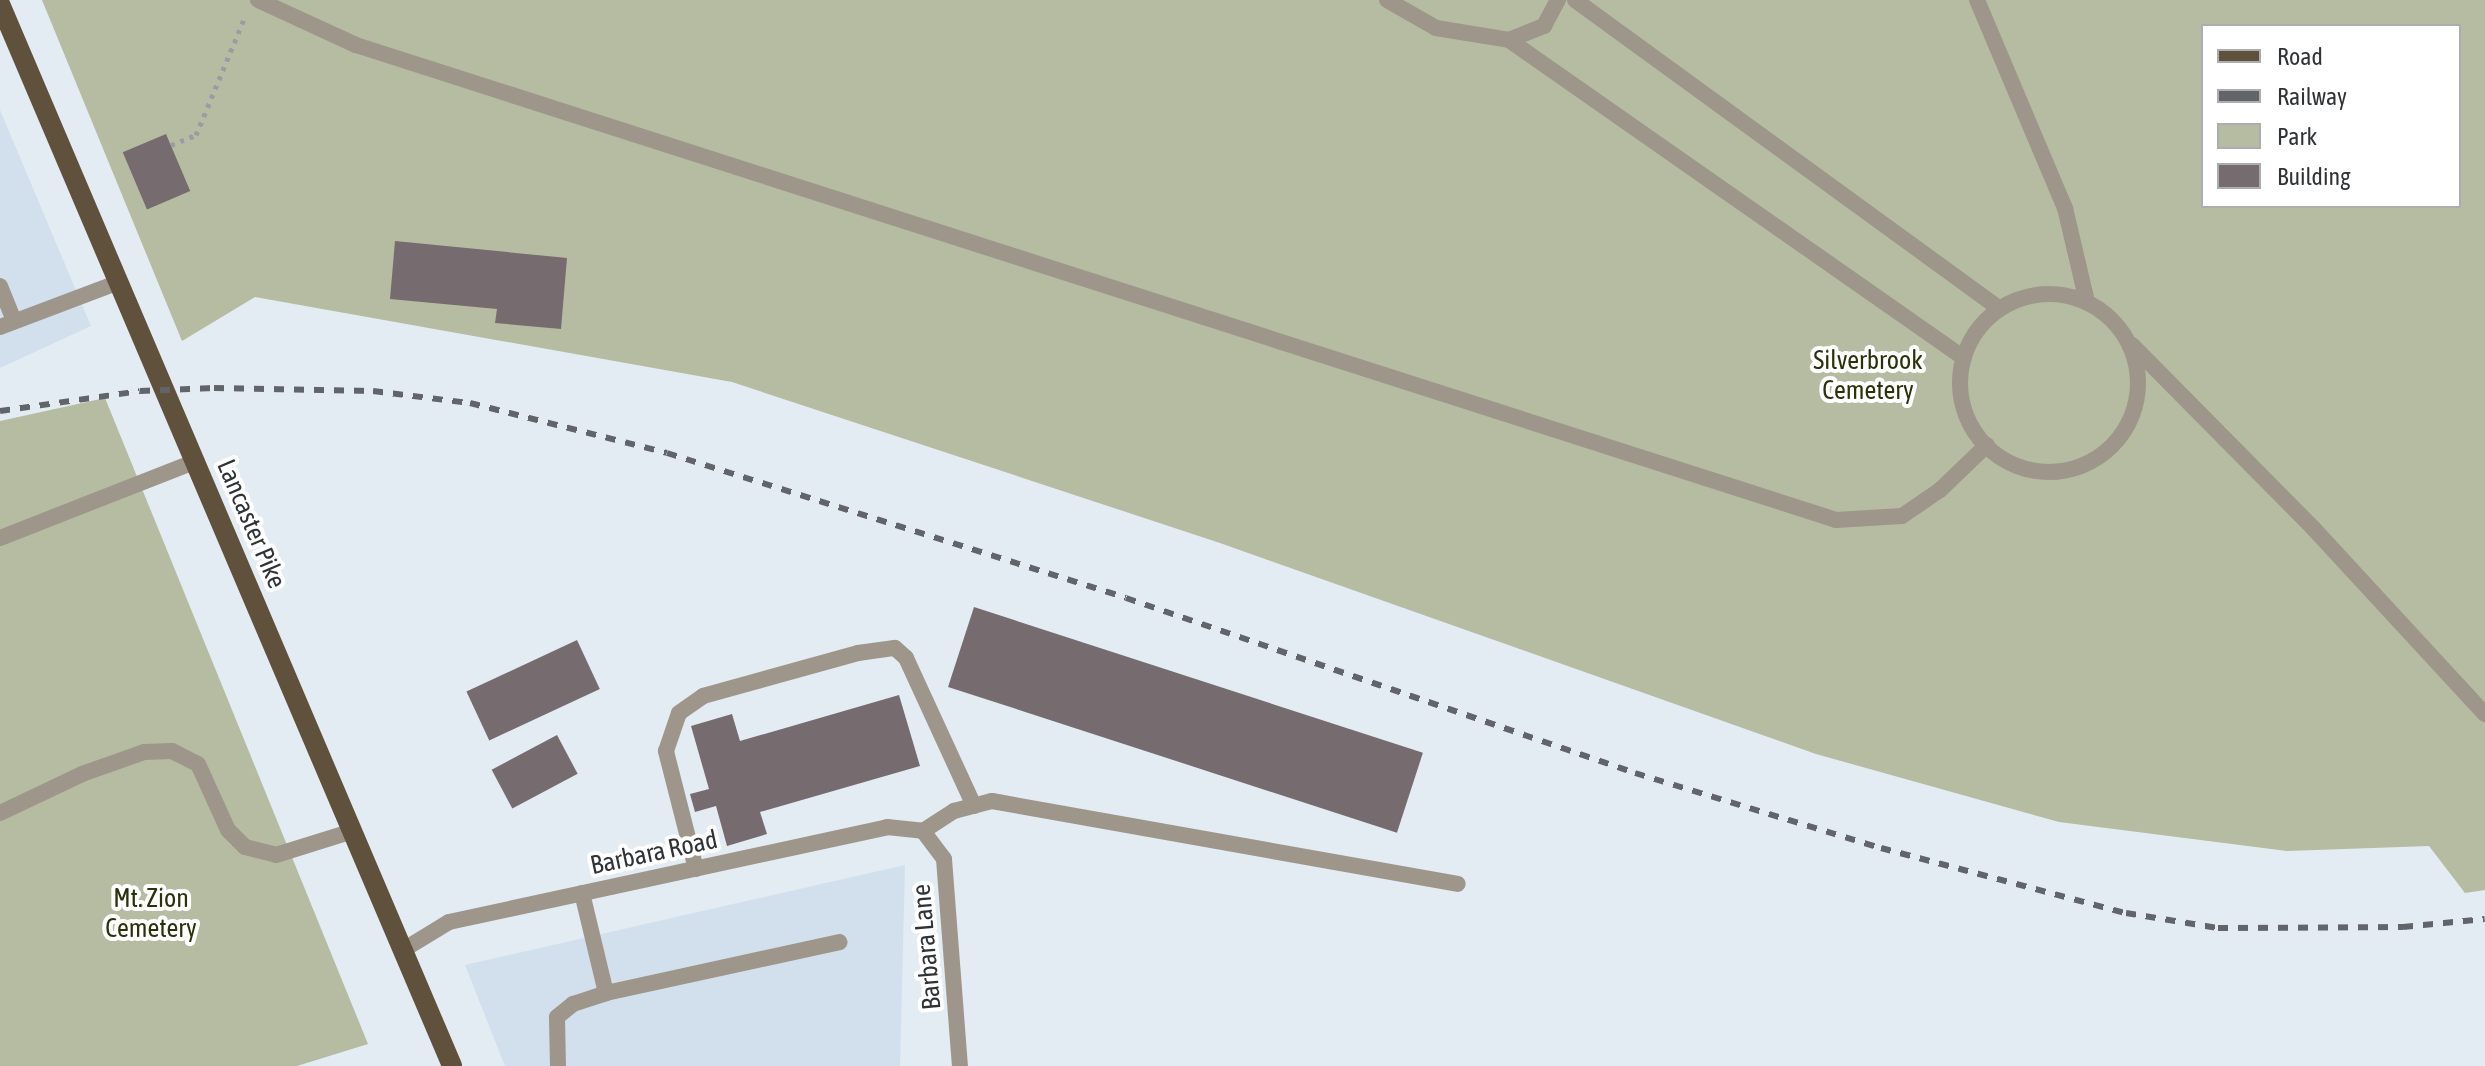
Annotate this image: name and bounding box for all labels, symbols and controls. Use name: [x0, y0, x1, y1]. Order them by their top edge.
legend: [2201, 24, 2461, 208]
text: Road: [2277, 43, 2323, 70]
text: Railway: [2277, 83, 2347, 110]
text: Park: [2277, 123, 2317, 150]
text: Building: [2277, 163, 2350, 190]
park label: Silverbrook Cemetery: [1813, 345, 1923, 406]
street label: Lancaster Pike: [210, 455, 292, 593]
street label: Barbara Road: [588, 824, 720, 882]
park label: Mt. Zion Cemetery: [105, 883, 197, 944]
street label: Barbara Lane: [906, 883, 948, 1011]

